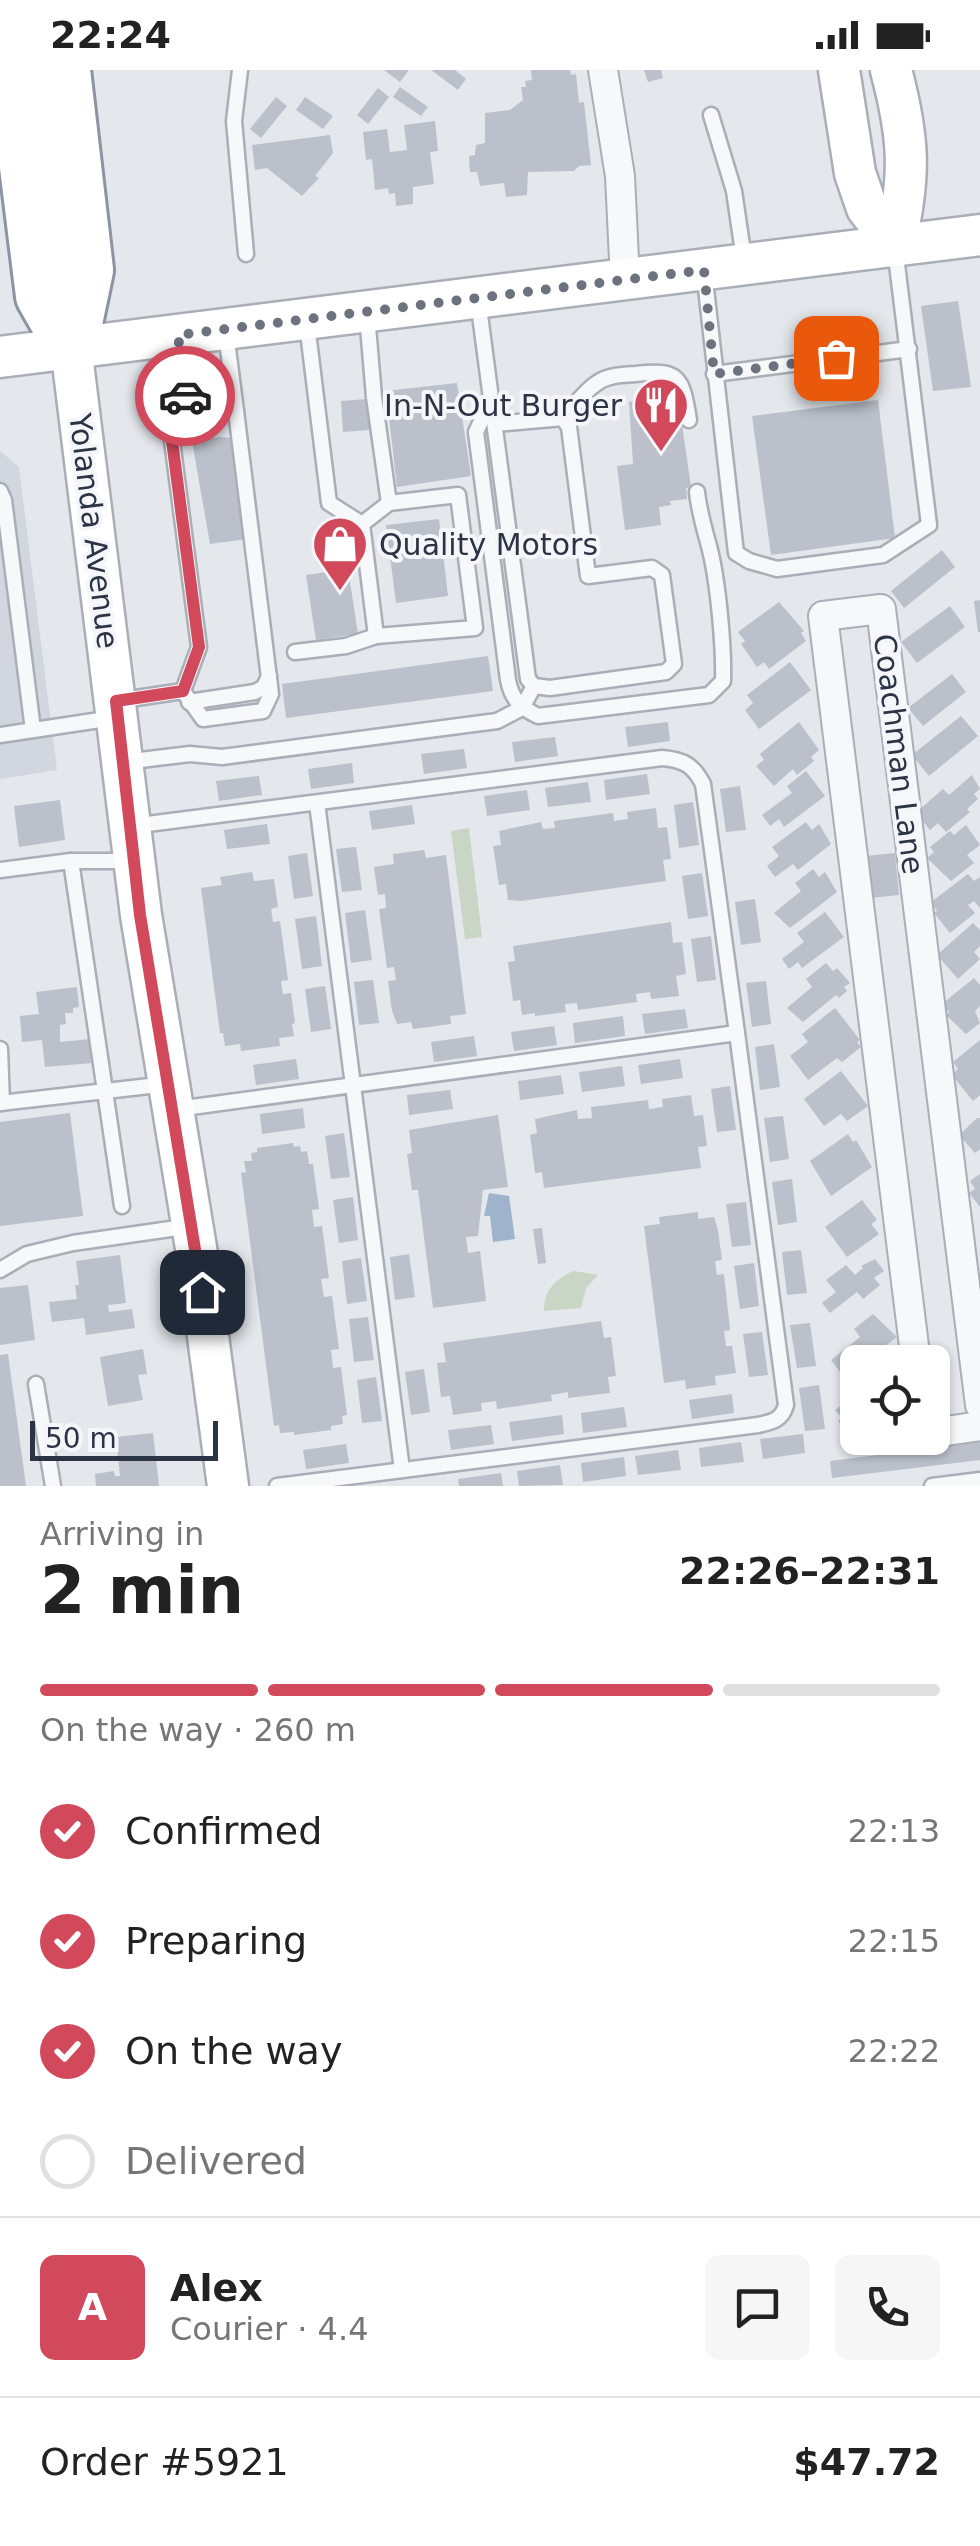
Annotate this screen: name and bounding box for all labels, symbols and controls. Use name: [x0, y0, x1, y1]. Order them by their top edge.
text: 22:24: [50, 13, 171, 57]
pin: [794, 316, 879, 401]
icon: bag: [809, 331, 864, 386]
courier: [135, 346, 235, 446]
icon: car: [158, 369, 213, 424]
restaurant icon: In-N-Out Burger: [631, 375, 691, 454]
place label: In-N-Out Burger: [384, 388, 623, 423]
street label: Yolanda Avenue: [62, 410, 126, 651]
shop icon: Quality Motors: [310, 514, 370, 593]
place label: Quality Motors: [379, 527, 598, 562]
street label: Coachman Lane: [867, 632, 931, 876]
pin: [160, 1250, 245, 1335]
icon: home: [175, 1265, 230, 1320]
map controls: [840, 1345, 950, 1455]
button: locate: [840, 1345, 950, 1455]
scale bar: [30, 1416, 218, 1460]
text: 50 m: [45, 1422, 117, 1455]
text: Arriving in: [40, 1515, 204, 1553]
text: 22:26–22:31: [679, 1549, 940, 1593]
text: 2 min: [40, 1553, 244, 1628]
text: On the way · 260 m: [40, 1711, 356, 1749]
icon: check: [40, 1804, 95, 1859]
text: Confirmed: [125, 1809, 322, 1853]
text: 22:13: [848, 1812, 940, 1850]
icon: check: [40, 1914, 95, 1969]
text: Preparing: [125, 1919, 307, 1963]
text: 22:15: [848, 1922, 940, 1960]
icon: check: [40, 2024, 95, 2079]
text: On the way: [125, 2029, 342, 2073]
text: 22:22: [848, 2032, 940, 2070]
text: Delivered: [125, 2139, 307, 2183]
button: chat: [705, 2255, 810, 2360]
button: phone: [835, 2255, 940, 2360]
text: Alex: [170, 2266, 263, 2310]
text: A: [78, 2285, 107, 2329]
text: Courier · 4.4: [170, 2310, 369, 2348]
text: Order #5921: [40, 2440, 289, 2484]
text: $47.72: [793, 2440, 940, 2484]

